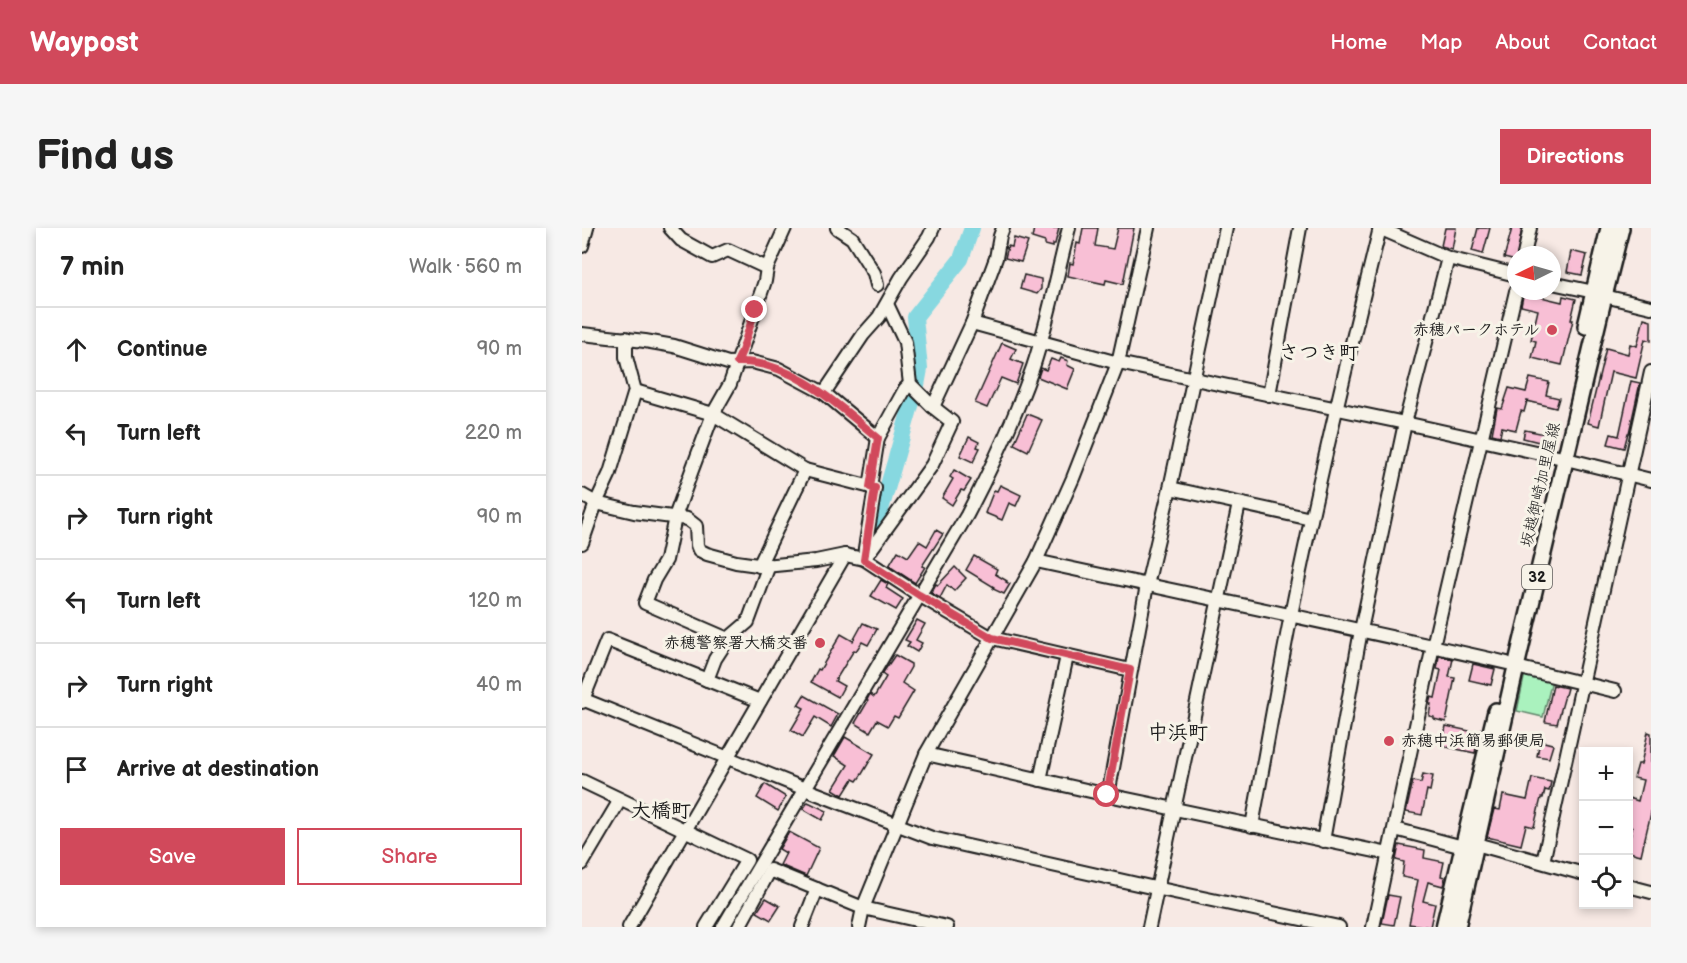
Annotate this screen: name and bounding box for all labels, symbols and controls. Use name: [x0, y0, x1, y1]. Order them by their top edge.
text: Waypost: [30, 26, 139, 59]
text: Home: [1330, 30, 1387, 55]
text: Map: [1420, 30, 1462, 55]
text: About: [1495, 30, 1550, 55]
text: Contact: [1583, 30, 1657, 55]
button: Directions: [1500, 129, 1651, 184]
text: Find us: [36, 131, 174, 182]
north arrow: [1507, 246, 1561, 300]
text: 7 min: [60, 252, 124, 283]
text: Walk · 560 m: [409, 255, 522, 279]
route end: [741, 296, 767, 322]
place label: 赤穂パークホテル: [1413, 321, 1540, 340]
marker: 赤穂パークホテル: [1545, 323, 1559, 337]
icon: ahead: [60, 333, 93, 366]
text: Continue: [117, 336, 207, 363]
text: 90 m: [477, 337, 522, 361]
district label: さつき町: [1279, 341, 1359, 365]
icon: left: [60, 417, 93, 450]
text: Turn left: [117, 420, 201, 447]
street label: 坂越御崎加里屋線: [1517, 420, 1565, 550]
text: 220 m: [465, 421, 522, 445]
icon: right: [60, 501, 93, 534]
text: Turn right: [117, 504, 213, 531]
text: 90 m: [477, 505, 522, 529]
road number: 32: [1522, 565, 1552, 589]
icon: left: [60, 585, 93, 618]
text: Turn left: [117, 588, 201, 615]
text: 120 m: [469, 589, 522, 613]
place label: 赤穂警察署大橋交番: [664, 634, 808, 653]
marker: 赤穂警察署大橋交番: [813, 636, 827, 650]
icon: right: [60, 669, 93, 702]
text: Turn right: [117, 672, 213, 699]
text: 40 m: [476, 673, 522, 697]
district label: 中浜町: [1148, 721, 1208, 745]
place label: 赤穂中浜簡易郵便局: [1401, 732, 1545, 751]
marker: 赤穂中浜簡易郵便局: [1382, 734, 1396, 748]
map controls: [1579, 747, 1633, 909]
button: +: [1579, 747, 1633, 801]
icon: arrive: [60, 753, 93, 786]
text: Arrive at destination: [117, 756, 319, 783]
route start: [1093, 781, 1119, 807]
district label: 大橋町: [631, 799, 691, 823]
button: −: [1579, 801, 1633, 855]
button: Save: [60, 828, 285, 885]
button: Share: [297, 828, 522, 885]
button: locate: [1579, 855, 1633, 909]

